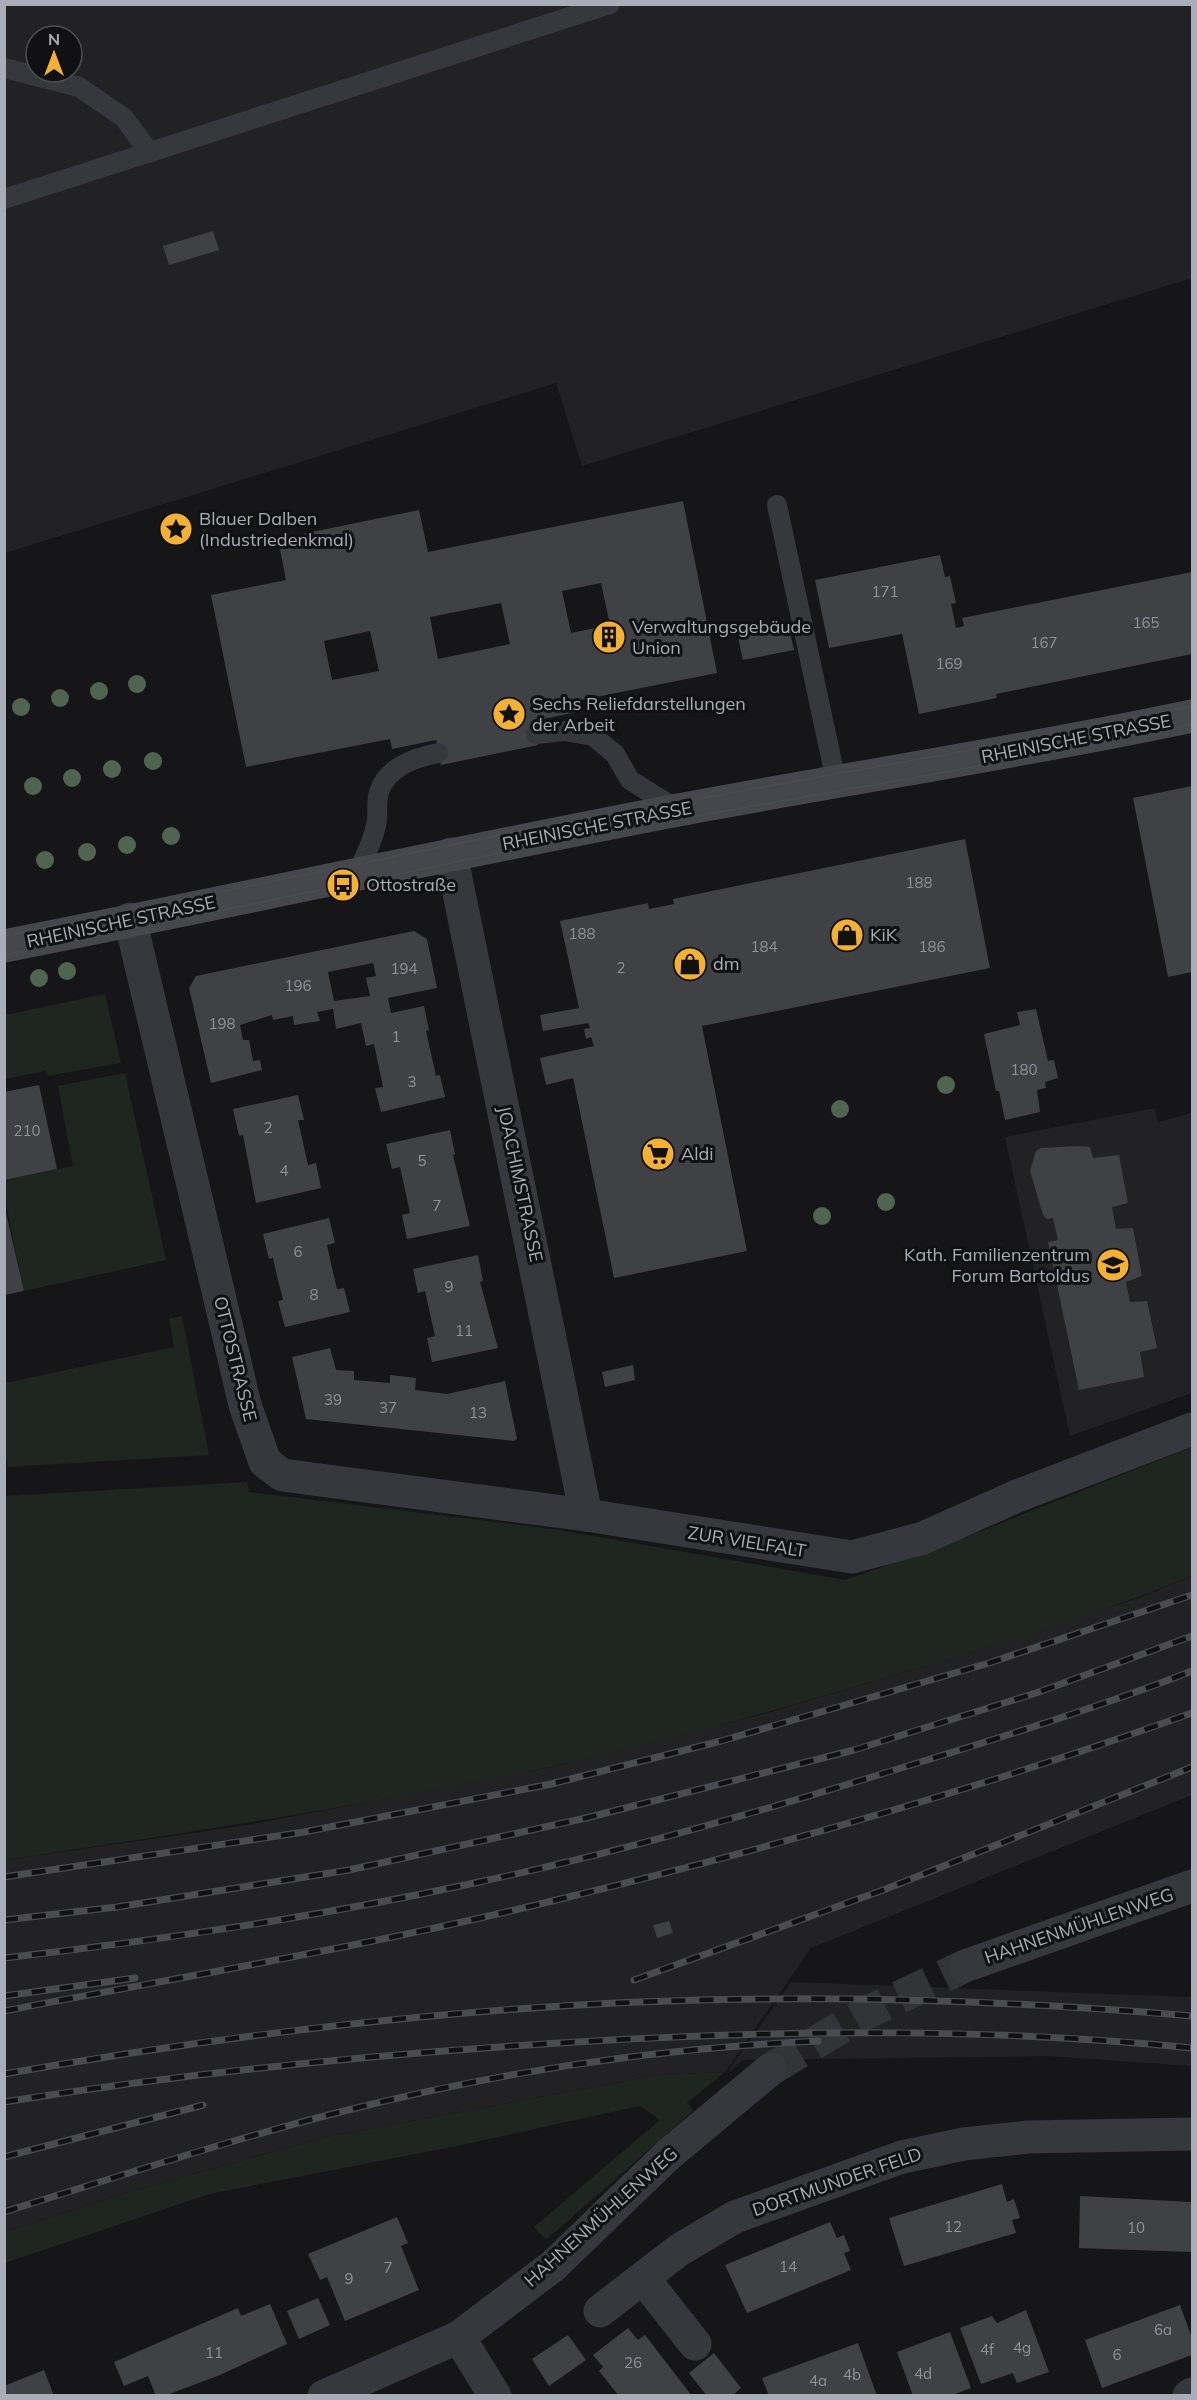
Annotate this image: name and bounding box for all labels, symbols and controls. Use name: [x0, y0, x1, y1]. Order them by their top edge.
north arrow: [24, 24, 84, 84]
text: N: [48, 29, 60, 49]
place label: Blauer Dalben (Industriedenkmal): [199, 507, 354, 551]
place icon: Blauer Dalben (Industriedenkmal): [158, 511, 194, 547]
house number: 171: [871, 582, 899, 601]
house number: 165: [1132, 613, 1160, 632]
place label: Verwaltungsgebäude Union: [632, 615, 811, 659]
building icon: Verwaltungsgebäude Union: [591, 619, 627, 655]
house number: 167: [1030, 633, 1058, 652]
house number: 169: [935, 654, 963, 673]
place label: Sechs Reliefdarstellungen der Arbeit: [532, 692, 746, 736]
place icon: Sechs Reliefdarstellungen der Arbeit: [491, 696, 527, 732]
street label: RHEINISCHE STRASSE: [979, 709, 1173, 768]
street label: RHEINISCHE STRASSE: [500, 796, 694, 855]
bus stop icon: Ottostraße: [325, 867, 361, 903]
place label: Ottostraße: [366, 873, 456, 896]
house number: 188: [905, 873, 933, 892]
street label: RHEINISCHE STRASSE: [24, 890, 217, 953]
shop icon: KiK: [829, 917, 865, 953]
place label: KiK: [870, 923, 898, 946]
house number: 188: [568, 924, 596, 943]
house number: 184: [750, 937, 778, 956]
house number: 186: [918, 937, 946, 956]
shop icon: dm: [672, 946, 708, 982]
place label: dm: [713, 952, 740, 975]
house number: 2: [616, 958, 626, 977]
house number: 194: [390, 959, 418, 978]
house number: 196: [284, 976, 312, 995]
house number: 198: [208, 1014, 236, 1033]
house number: 1: [391, 1027, 401, 1046]
house number: 180: [1010, 1060, 1038, 1079]
house number: 3: [407, 1072, 417, 1091]
street label: JOACHIMSTRASSE: [493, 1104, 548, 1264]
house number: 2: [263, 1118, 273, 1137]
house number: 210: [13, 1121, 41, 1140]
supermarket icon: Aldi: [640, 1136, 676, 1172]
place label: Aldi: [681, 1142, 714, 1165]
house number: 5: [417, 1151, 427, 1170]
house number: 4: [279, 1161, 289, 1180]
house number: 7: [432, 1196, 442, 1215]
house number: 6: [293, 1242, 303, 1261]
place label: Kath. Familienzentrum Forum Bartoldus: [904, 1243, 1090, 1287]
school or university icon: Kath. Familienzentrum Forum Bartoldus: [1095, 1247, 1131, 1283]
house number: 9: [444, 1277, 454, 1296]
house number: 8: [309, 1285, 319, 1304]
street label: OTTOSTRASSE: [209, 1294, 262, 1424]
house number: 11: [455, 1321, 473, 1340]
house number: 39: [324, 1390, 342, 1409]
house number: 37: [379, 1398, 397, 1417]
house number: 13: [469, 1403, 487, 1422]
street label: ZUR VIELFALT: [686, 1521, 808, 1562]
street label: HAHNENMÜHLENWEG: [981, 1882, 1176, 1969]
street label: HAHNENMÜHLENWEG: [519, 2142, 682, 2291]
street label: DORTMUNDER FELD: [749, 2142, 924, 2221]
house number: 12: [944, 2217, 962, 2236]
house number: 10: [1127, 2218, 1145, 2237]
house number: 14: [779, 2257, 797, 2276]
house number: 7: [383, 2258, 393, 2277]
house number: 9: [344, 2269, 354, 2288]
house number: 6a: [1154, 2320, 1172, 2339]
house number: 4g: [1013, 2338, 1031, 2357]
house number: 4f: [980, 2340, 995, 2359]
house number: 11: [205, 2343, 223, 2362]
house number: 6: [1112, 2345, 1122, 2364]
house number: 26: [624, 2353, 642, 2372]
house number: 4d: [914, 2364, 932, 2383]
house number: 4b: [843, 2365, 861, 2384]
house number: 4a: [809, 2371, 827, 2390]

